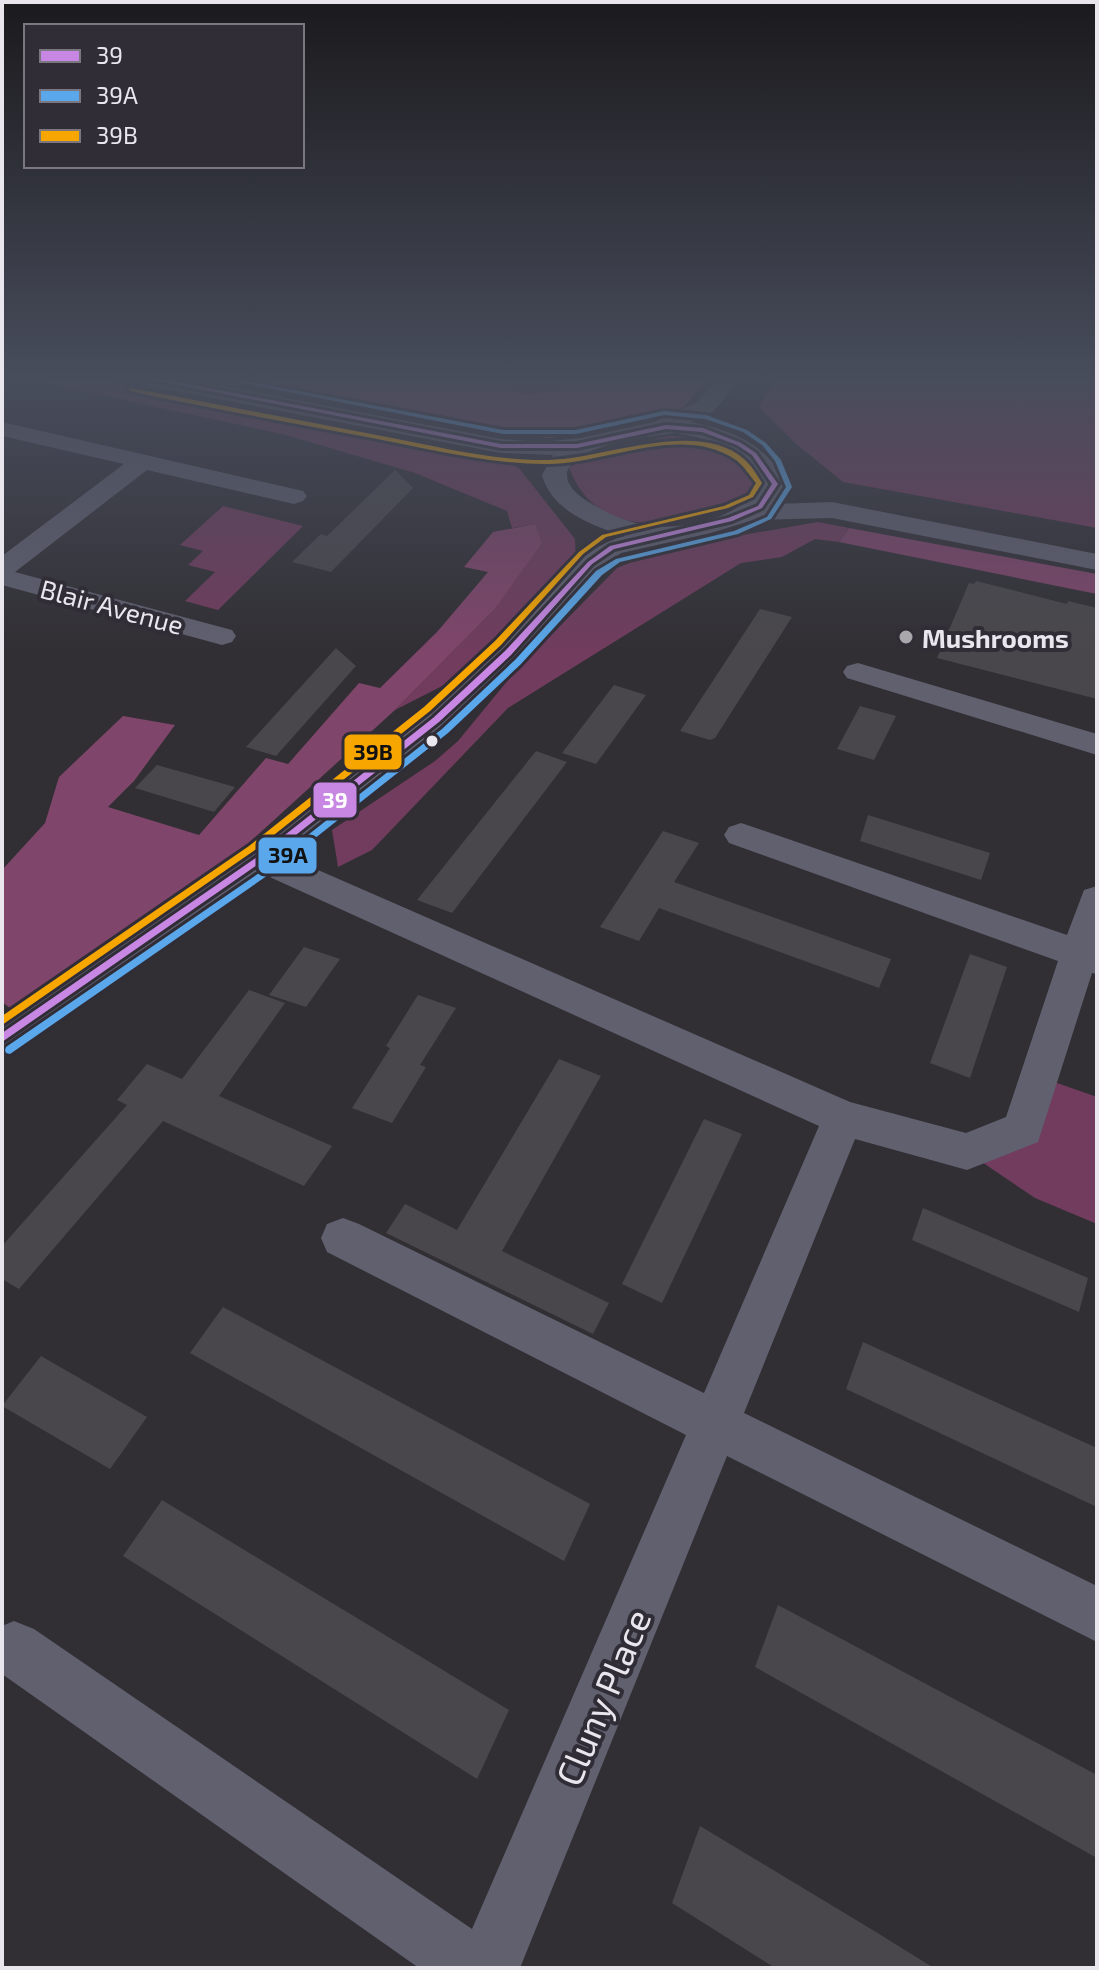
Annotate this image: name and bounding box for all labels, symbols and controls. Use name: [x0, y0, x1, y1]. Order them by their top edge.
legend: [24, 24, 304, 168]
text: 39: [96, 40, 123, 69]
text: 39A: [96, 80, 138, 109]
text: 39B: [96, 120, 138, 149]
street label: Blair Avenue: [37, 572, 187, 640]
place label: Mushrooms: [922, 622, 1069, 653]
marker: Mushrooms: [897, 628, 915, 646]
line badge: 39B: [343, 733, 403, 771]
unlabelled marker: [424, 733, 440, 749]
text: 39B: [353, 738, 393, 764]
line badge: 39: [312, 781, 358, 819]
text: 39: [322, 786, 348, 812]
line badge: 39A: [257, 836, 318, 875]
text: 39A: [268, 841, 309, 867]
street label: Cluny Place: [546, 1602, 658, 1792]

